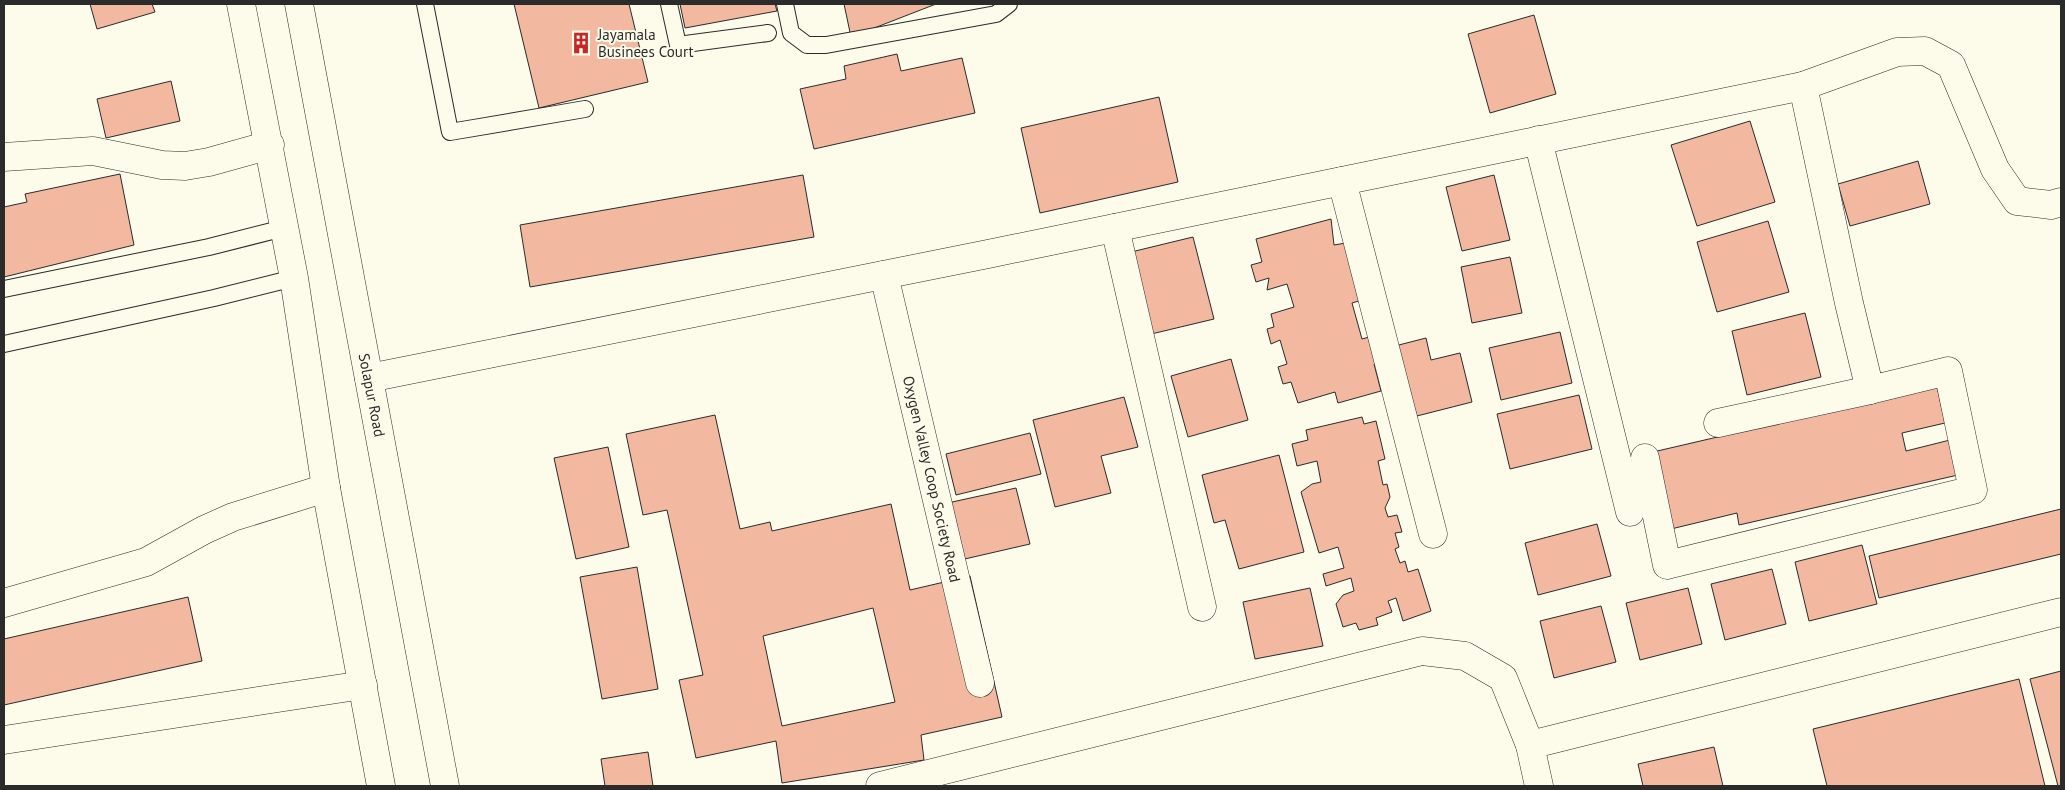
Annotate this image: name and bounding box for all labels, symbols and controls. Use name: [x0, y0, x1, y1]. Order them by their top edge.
place label: Jayamala Businees Court: [597, 25, 694, 61]
building icon: Jayamala Businees Court: [568, 30, 594, 56]
street label: Solapur Road: [355, 352, 389, 438]
street label: Oxygen Valley Coop Society Road: [899, 374, 965, 584]

